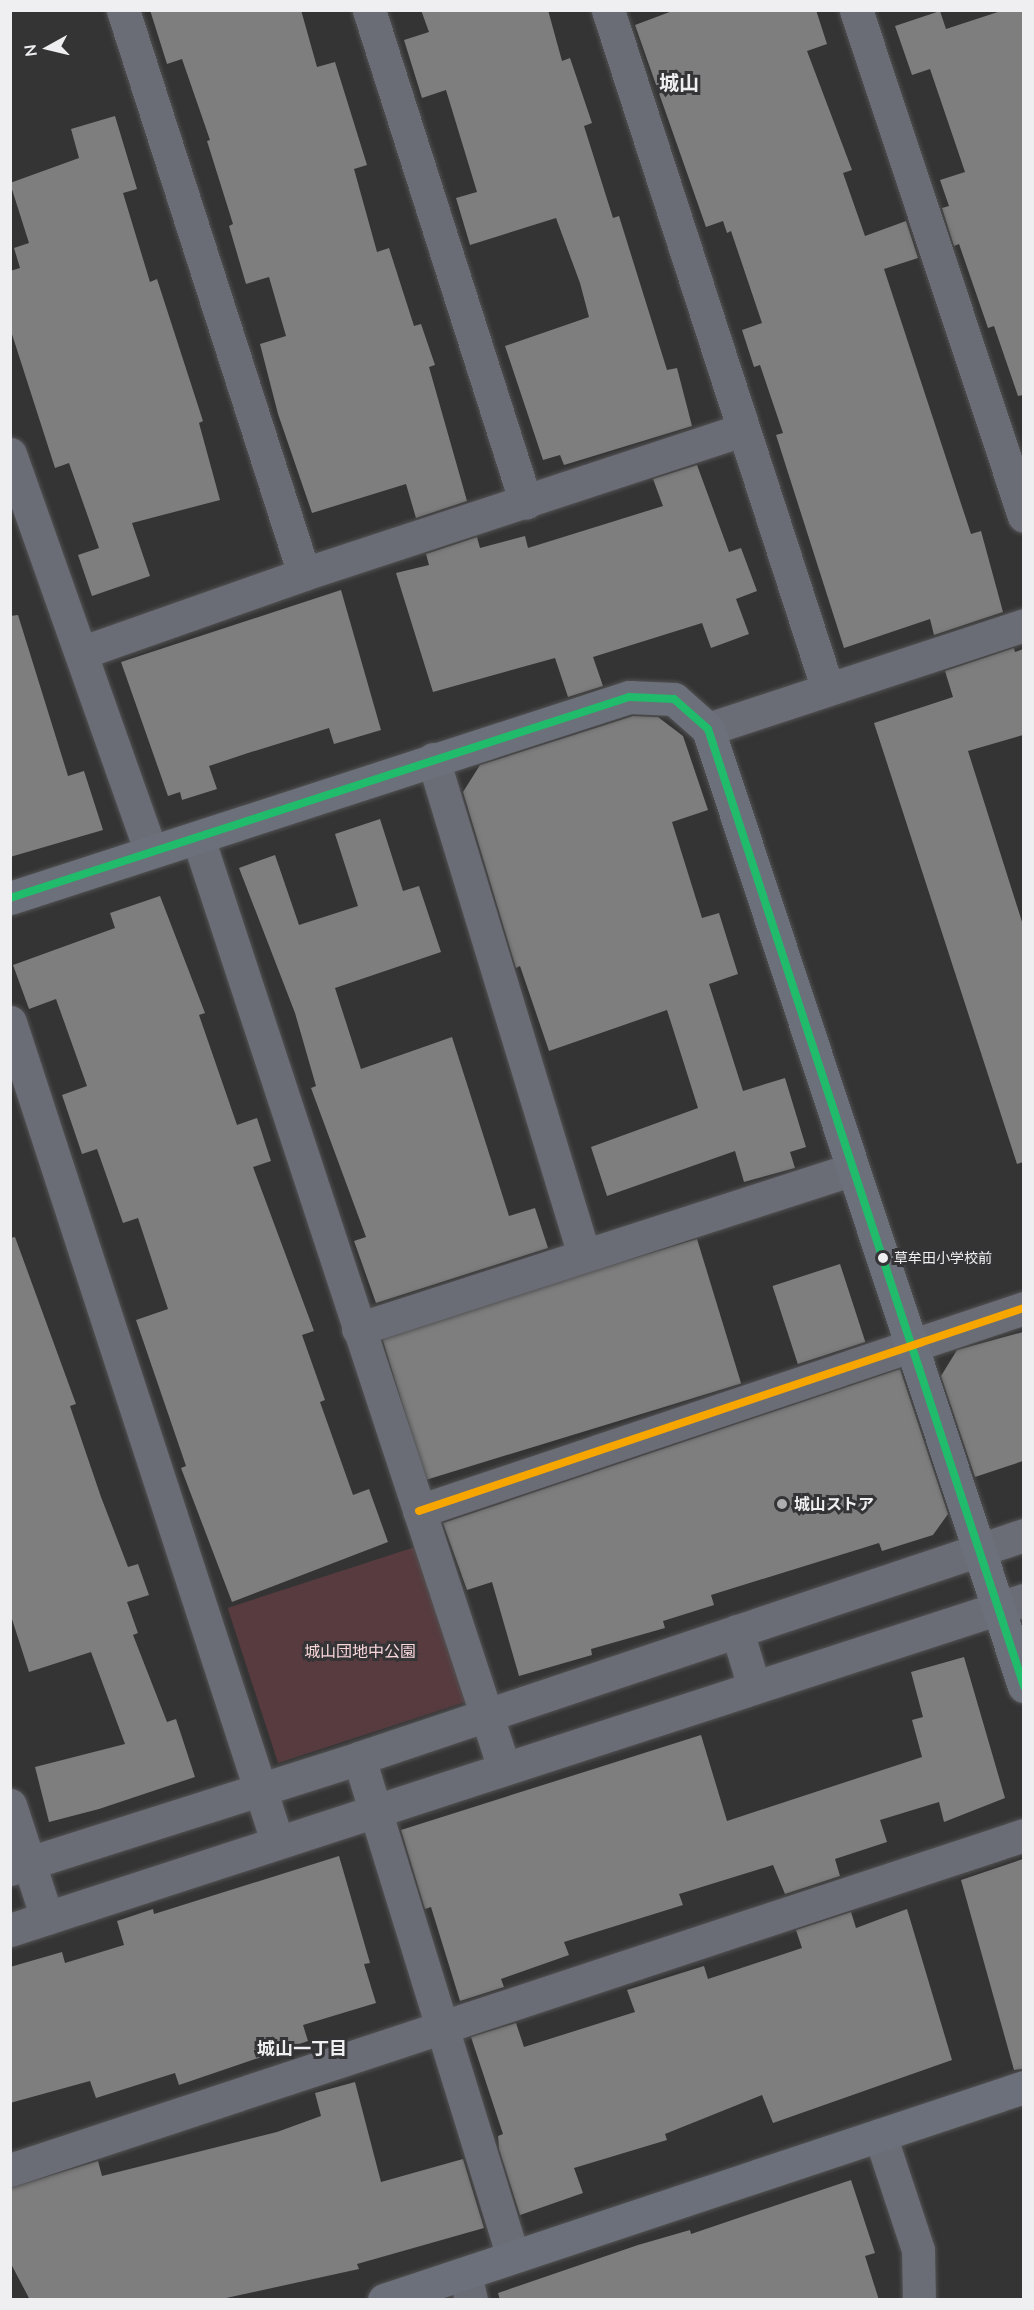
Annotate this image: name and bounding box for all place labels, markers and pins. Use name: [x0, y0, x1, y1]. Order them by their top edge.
place label: 草牟田小学校前: [894, 1250, 992, 1266]
marker: 草牟田小学校前: [877, 1252, 889, 1264]
place label: 城山ストア: [794, 1494, 874, 1514]
marker: 城山ストア: [775, 1497, 789, 1511]

